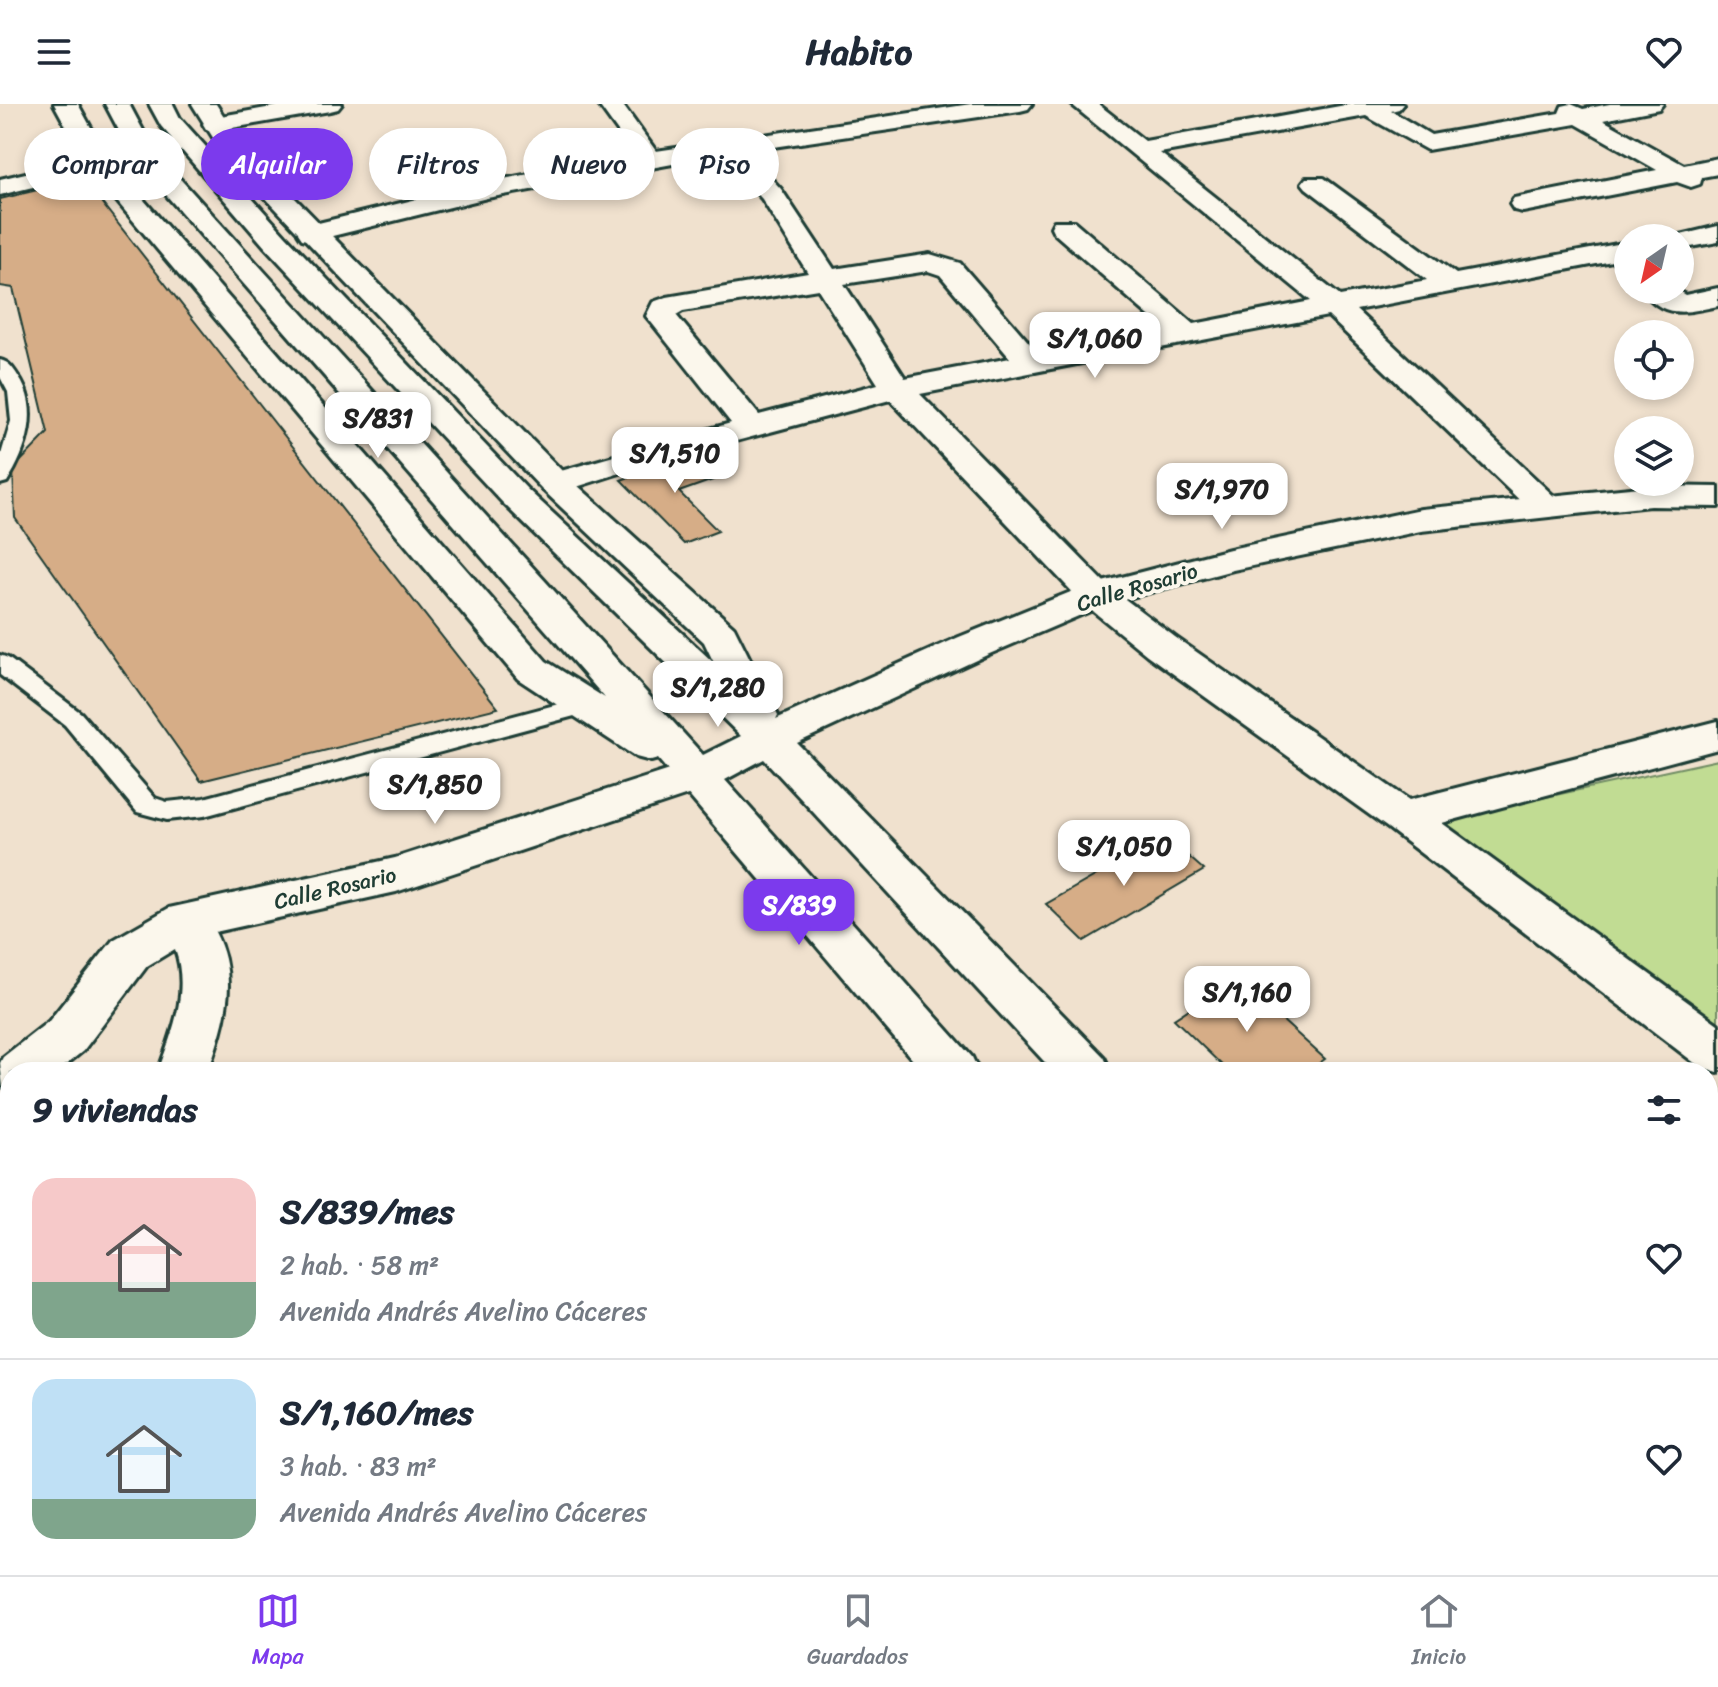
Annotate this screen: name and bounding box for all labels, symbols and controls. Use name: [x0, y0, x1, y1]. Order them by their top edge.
text: Habito: [806, 20, 912, 84]
icon: menu: [32, 30, 76, 74]
icon: heart: [1642, 30, 1686, 74]
chip: Comprar: [24, 128, 185, 200]
chip: Alquilar: [201, 128, 353, 200]
chip: Filtros: [369, 128, 507, 200]
chip: Nuevo: [523, 128, 655, 200]
chip: Piso: [671, 128, 779, 200]
north arrow: [1614, 224, 1694, 304]
map controls: [1614, 224, 1694, 496]
pin: S/1,060: [1021, 312, 1169, 380]
text: S/1,060: [1047, 315, 1143, 361]
button: locate: [1614, 320, 1694, 400]
pin: S/831: [322, 392, 434, 460]
text: S/831: [343, 395, 413, 441]
button: layers: [1614, 416, 1694, 496]
pin: S/1,510: [601, 427, 749, 495]
text: S/1,510: [630, 430, 720, 476]
pin: S/1,970: [1148, 463, 1296, 531]
text: S/1,970: [1175, 466, 1269, 512]
street label: Calle Rosario: [1072, 551, 1202, 623]
pin: S/1,280: [644, 661, 792, 729]
text: S/1,280: [671, 664, 765, 710]
pin: S/1,850: [361, 758, 509, 826]
text: S/1,850: [387, 761, 483, 807]
pin: S/1,050: [1050, 820, 1198, 888]
text: S/1,050: [1076, 823, 1172, 869]
street label: Calle Rosario: [270, 855, 400, 921]
pin: S/839: [743, 879, 855, 947]
text: S/839: [761, 882, 837, 928]
pin: S/1,160: [1173, 966, 1321, 1034]
text: S/1,160: [1202, 969, 1292, 1015]
text: 9 viviendas: [32, 1080, 198, 1140]
icon: filters: [1642, 1088, 1686, 1132]
text: S/839/mes: [280, 1182, 454, 1242]
icon: home: [96, 1210, 192, 1306]
icon: heart: [1642, 1236, 1686, 1280]
text: 2 hab. · 58 m²: [280, 1242, 439, 1288]
text: Avenida Andrés Avelino Cáceres: [280, 1288, 647, 1334]
text: S/1,160/mes: [280, 1383, 473, 1443]
icon: home: [96, 1411, 192, 1507]
icon: heart: [1642, 1437, 1686, 1481]
text: 3 hab. · 83 m²: [280, 1443, 437, 1489]
text: Avenida Andrés Avelino Cáceres: [280, 1489, 647, 1535]
tab: Mapa: [252, 1589, 303, 1676]
tab: Guardados: [807, 1589, 908, 1676]
tab: Inicio: [1412, 1589, 1466, 1676]

